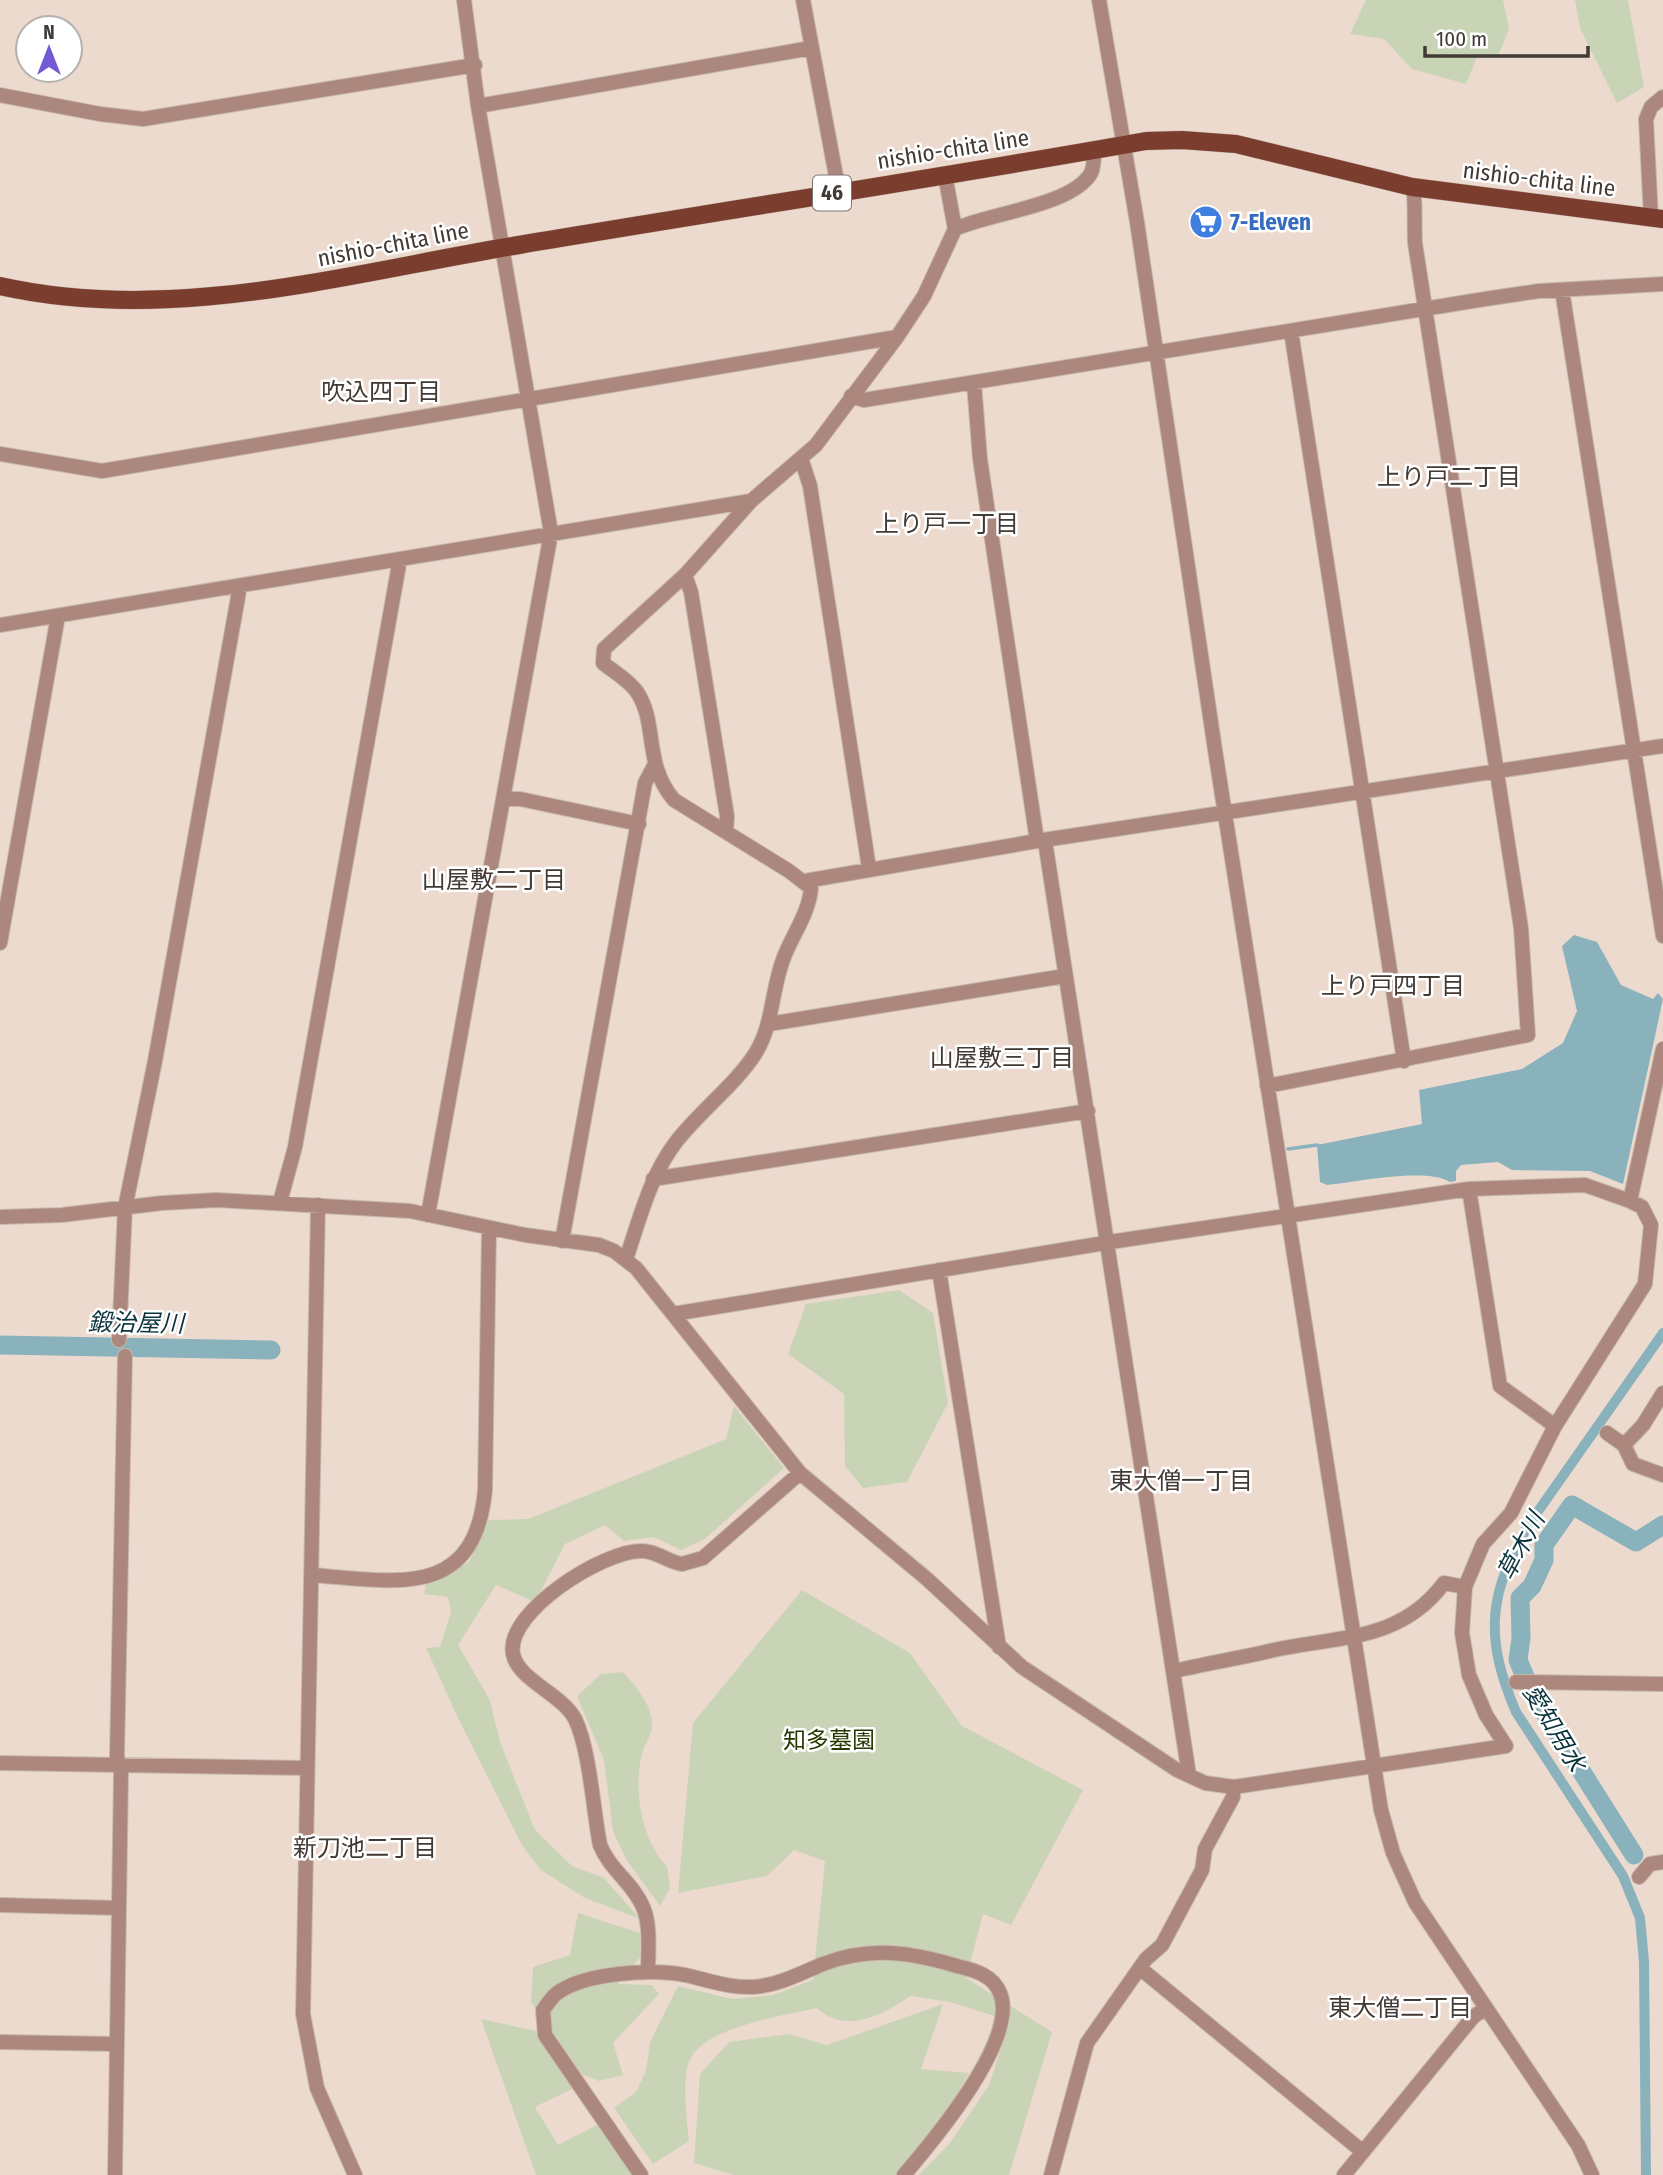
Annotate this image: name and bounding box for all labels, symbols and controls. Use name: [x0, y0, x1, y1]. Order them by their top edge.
north arrow: [14, 14, 84, 84]
scale bar: [1425, 14, 1588, 58]
text: N: [43, 21, 55, 44]
text: 100 m: [1436, 26, 1487, 52]
street label: nishio-chita line: [875, 123, 1031, 175]
street label: nishio-chita line: [1461, 156, 1617, 202]
road number: 46: [813, 176, 851, 210]
supermarket icon: 7-Eleven: [1187, 203, 1225, 241]
place label: 7-Eleven: [1230, 208, 1311, 236]
street label: nishio-chita line: [315, 216, 471, 272]
district label: 吹込四丁目: [321, 378, 441, 406]
district label: 上り戸二丁目: [1377, 463, 1521, 491]
district label: 上り戸一丁目: [875, 510, 1019, 538]
district label: 山屋敷二丁目: [422, 866, 566, 894]
district label: 上り戸四丁目: [1321, 972, 1465, 1000]
district label: 山屋敷三丁目: [930, 1044, 1074, 1072]
water label: 鍛治屋川: [88, 1308, 187, 1338]
district label: 東大僧一丁目: [1109, 1467, 1253, 1495]
water label: 草木川: [1492, 1505, 1552, 1584]
water label: 愛知用水: [1517, 1680, 1592, 1779]
park label: 知多墓園: [783, 1726, 875, 1754]
district label: 新刀池二丁目: [293, 1834, 437, 1862]
district label: 東大僧二丁目: [1328, 1994, 1472, 2022]

